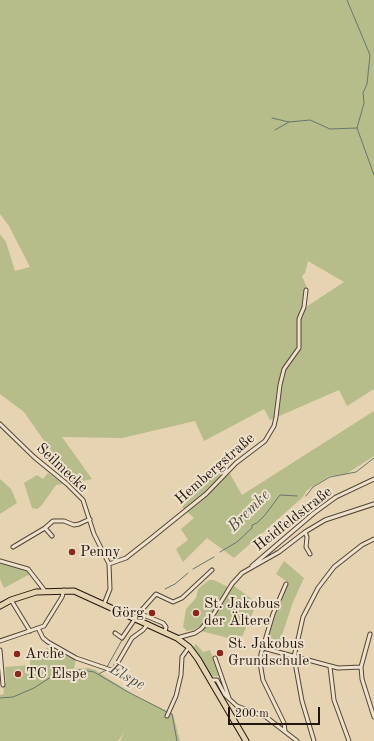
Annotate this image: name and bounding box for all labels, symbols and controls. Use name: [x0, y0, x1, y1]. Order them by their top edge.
street label: Hembergstraße: [172, 430, 258, 508]
street label: Seilmecke: [32, 439, 92, 497]
street label: Heidfeldstraße: [250, 483, 336, 555]
water label: Bremke: [224, 486, 274, 536]
place label: Penny: [80, 543, 120, 561]
marker: Penny: [67, 547, 77, 557]
place label: St. Jakobus der Ältere: [204, 595, 280, 630]
place label: Görg: [112, 604, 144, 622]
marker: Görg: [147, 608, 157, 618]
marker: St. Jakobus der Ältere: [191, 608, 201, 618]
place label: St. Jakobus Grundschule: [228, 635, 309, 670]
place label: Arche: [25, 645, 64, 663]
marker: St. Jakobus Grundschule: [215, 648, 225, 658]
marker: Arche: [12, 649, 22, 659]
water label: Elspe: [106, 659, 148, 695]
place label: TC Elspe: [26, 665, 87, 683]
marker: TC Elspe: [13, 669, 23, 679]
scale bar: [230, 699, 322, 725]
text: 200 m: [235, 708, 269, 720]

